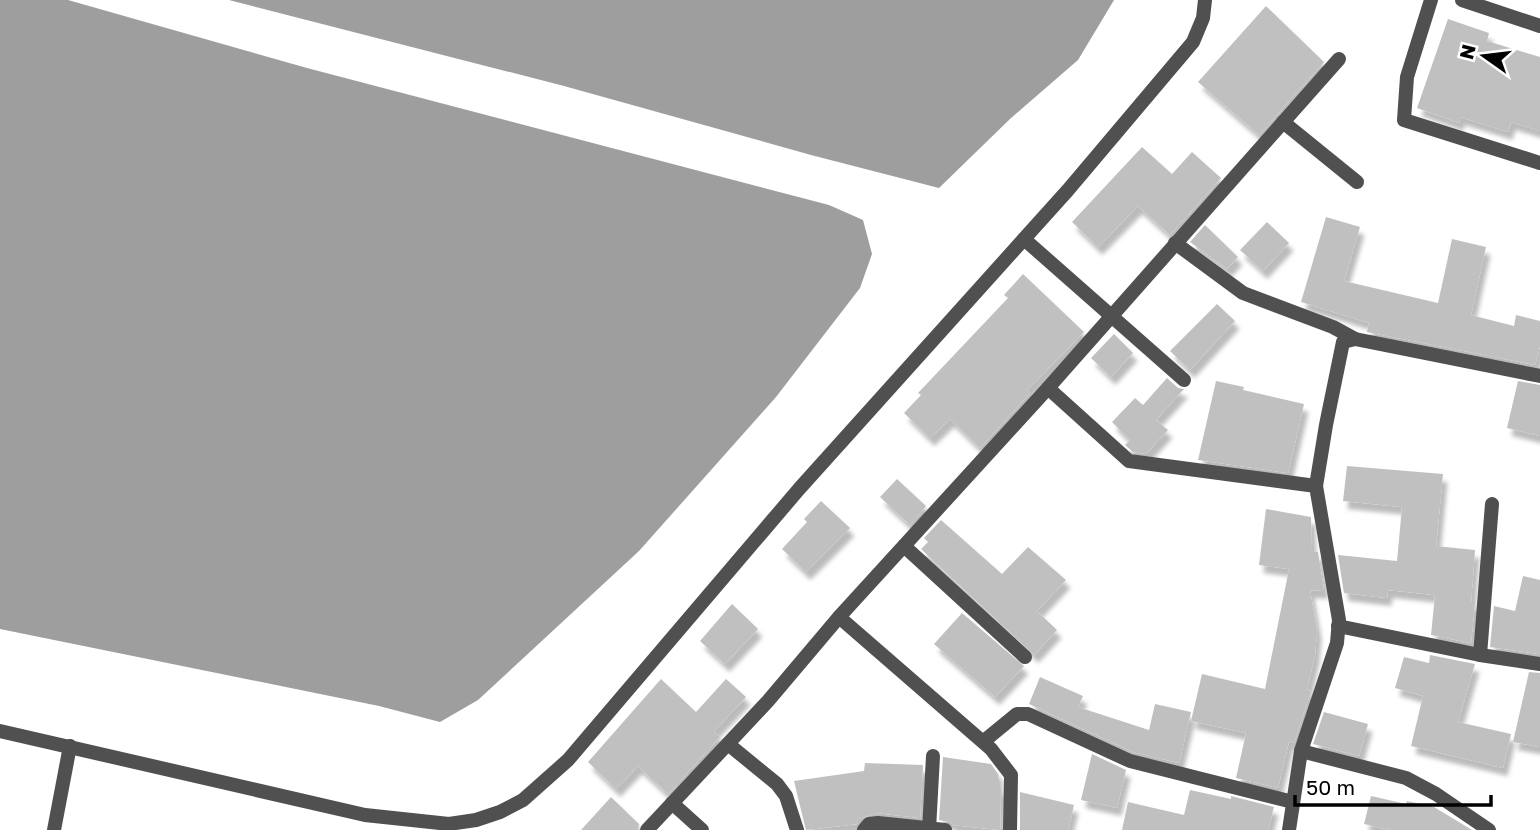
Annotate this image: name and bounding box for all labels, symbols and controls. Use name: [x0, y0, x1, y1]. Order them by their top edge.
north arrow: [1449, 21, 1519, 91]
text: N: [1454, 42, 1480, 62]
scale bar: [1295, 764, 1491, 808]
text: 50 m: [1306, 774, 1355, 800]

